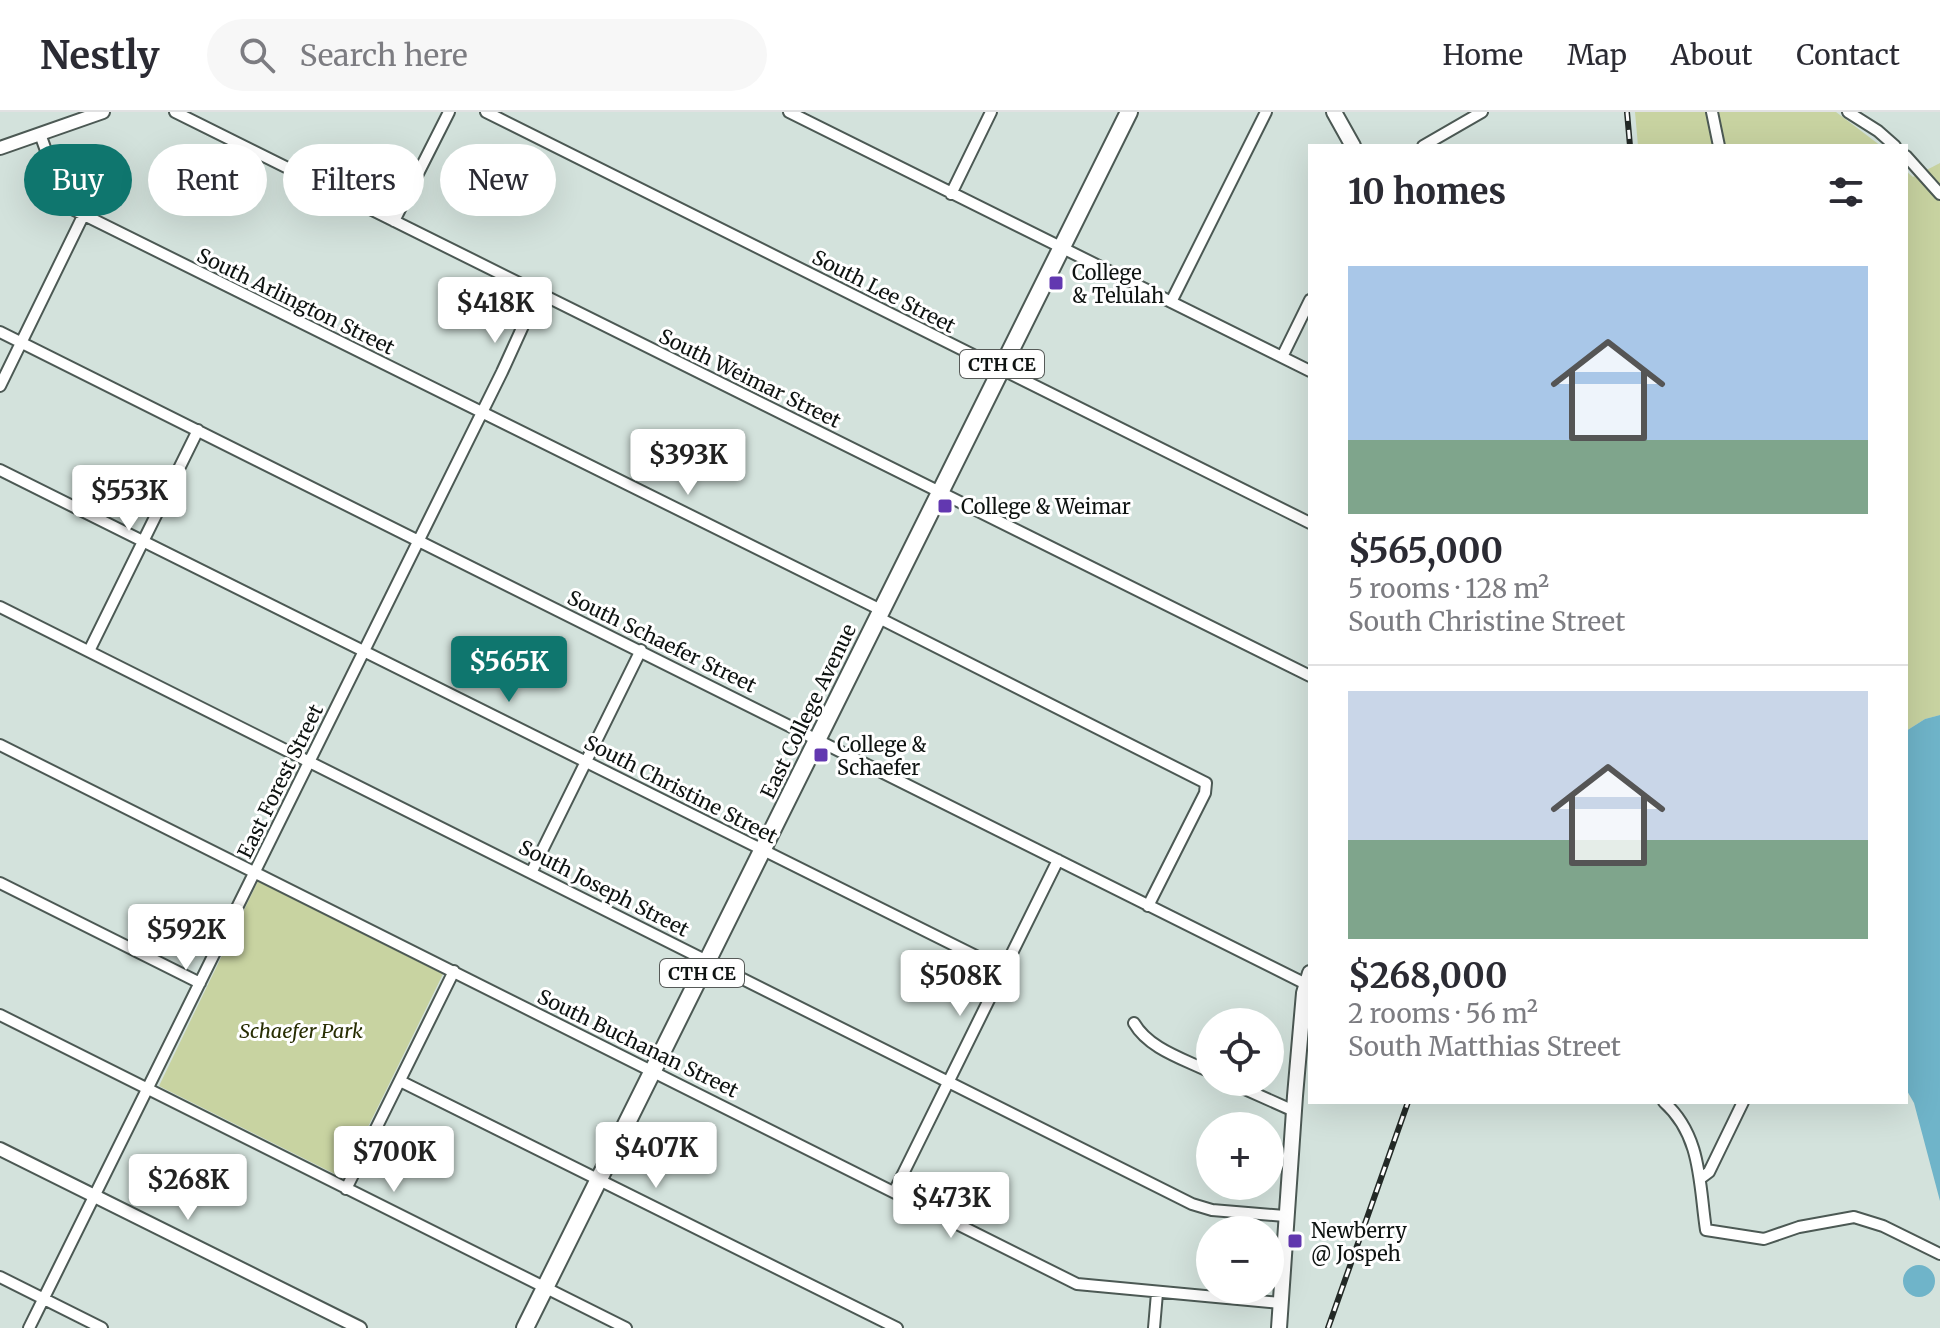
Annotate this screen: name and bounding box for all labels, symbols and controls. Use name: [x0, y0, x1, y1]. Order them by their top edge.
search box: [207, 19, 767, 91]
text: Nestly: [40, 32, 159, 79]
icon: search: [235, 33, 279, 77]
text: Search here: [299, 36, 468, 74]
text: Home: [1442, 37, 1523, 73]
text: Map: [1567, 37, 1627, 73]
text: About: [1671, 37, 1752, 73]
text: Contact: [1796, 37, 1900, 73]
chip: Buy: [24, 144, 132, 216]
chip: Rent: [148, 144, 267, 216]
chip: Filters: [283, 144, 424, 216]
chip: New: [440, 144, 556, 216]
icon: filters: [1824, 170, 1868, 214]
text: 10 homes: [1348, 171, 1506, 213]
street label: South Arlington Street: [193, 242, 399, 360]
street label: South Lee Street: [808, 244, 960, 338]
place label: College & Telulah: [1072, 260, 1164, 308]
marker: College & Telulah: [1047, 274, 1065, 292]
pin: $418K: [439, 277, 551, 345]
text: $418K: [456, 286, 534, 319]
icon: home: [1536, 318, 1680, 462]
street label: South Weimar Street: [655, 323, 845, 433]
road number: CTH CE: [960, 350, 1044, 378]
pin: $393K: [632, 429, 744, 497]
text: $393K: [648, 438, 728, 471]
pin: $553K: [73, 465, 185, 533]
text: $553K: [90, 474, 168, 507]
place label: College & Weimar: [961, 494, 1131, 519]
marker: College & Weimar: [936, 497, 954, 515]
text: $565,000: [1348, 530, 1503, 572]
text: 5 rooms · 128 m²: [1348, 572, 1549, 605]
street label: South Schaefer Street: [564, 584, 761, 698]
text: South Christine Street: [1348, 605, 1625, 638]
street label: East College Avenue: [755, 620, 861, 802]
pin: $565K: [453, 636, 565, 704]
text: $565K: [469, 645, 549, 678]
street label: East Forest Street: [232, 700, 328, 862]
street label: South Christine Street: [580, 729, 782, 849]
place label: College & Schaefer: [837, 732, 927, 780]
icon: home: [1536, 743, 1680, 887]
marker: College & Schaefer: [812, 746, 830, 764]
street label: South Joseph Street: [515, 834, 693, 942]
pin: $592K: [130, 904, 242, 972]
text: $592K: [146, 913, 226, 946]
pin: $508K: [904, 950, 1016, 1018]
text: $268,000: [1348, 955, 1507, 997]
road number: CTH CE: [660, 959, 744, 987]
text: $508K: [919, 959, 1001, 992]
street label: South Buchanan Street: [533, 983, 743, 1103]
text: 2 rooms · 56 m²: [1348, 997, 1538, 1030]
map controls: [1196, 1008, 1284, 1304]
button: locate: [1196, 1008, 1284, 1096]
park label: Schaefer Park: [239, 1018, 363, 1043]
text: South Matthias Street: [1348, 1030, 1621, 1063]
button: +: [1196, 1112, 1284, 1200]
pin: $407K: [600, 1122, 712, 1190]
pin: $700K: [338, 1126, 450, 1194]
text: $407K: [614, 1131, 698, 1164]
text: $700K: [352, 1135, 436, 1168]
pin: $268K: [132, 1154, 244, 1222]
text: $268K: [147, 1163, 229, 1196]
pin: $473K: [895, 1172, 1007, 1240]
text: $473K: [911, 1181, 991, 1214]
button: −: [1196, 1216, 1284, 1304]
place label: Newberry @ Jospeh: [1311, 1218, 1407, 1266]
marker: Newberry @ Jospeh: [1286, 1232, 1304, 1250]

